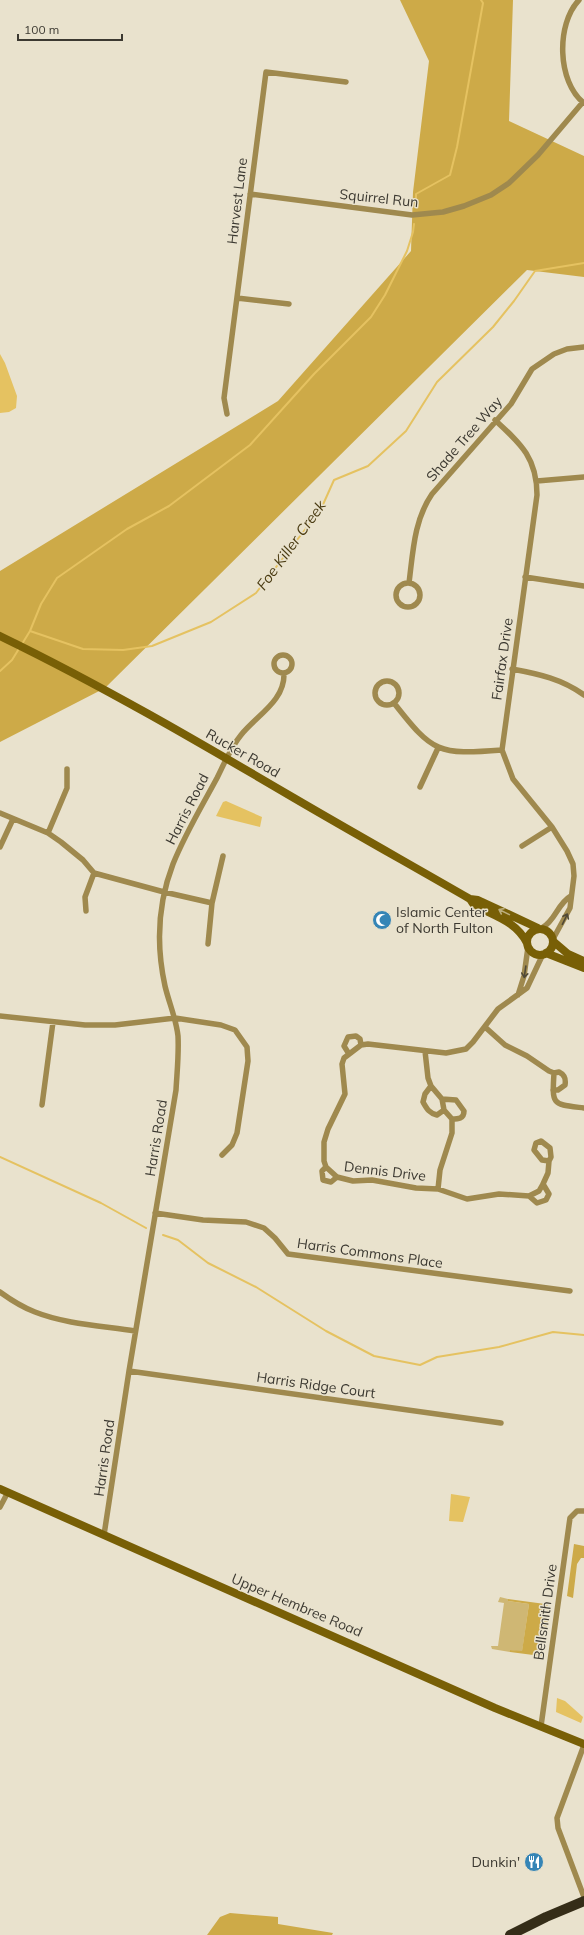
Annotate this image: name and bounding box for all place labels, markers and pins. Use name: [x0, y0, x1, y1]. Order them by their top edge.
place label: Islamic Center of North Fulton: [396, 903, 493, 937]
mosque icon: Islamic Center of North Fulton: [371, 909, 393, 931]
restaurant icon: Dunkin': [523, 1851, 545, 1873]
place label: Dunkin': [471, 1853, 520, 1871]

